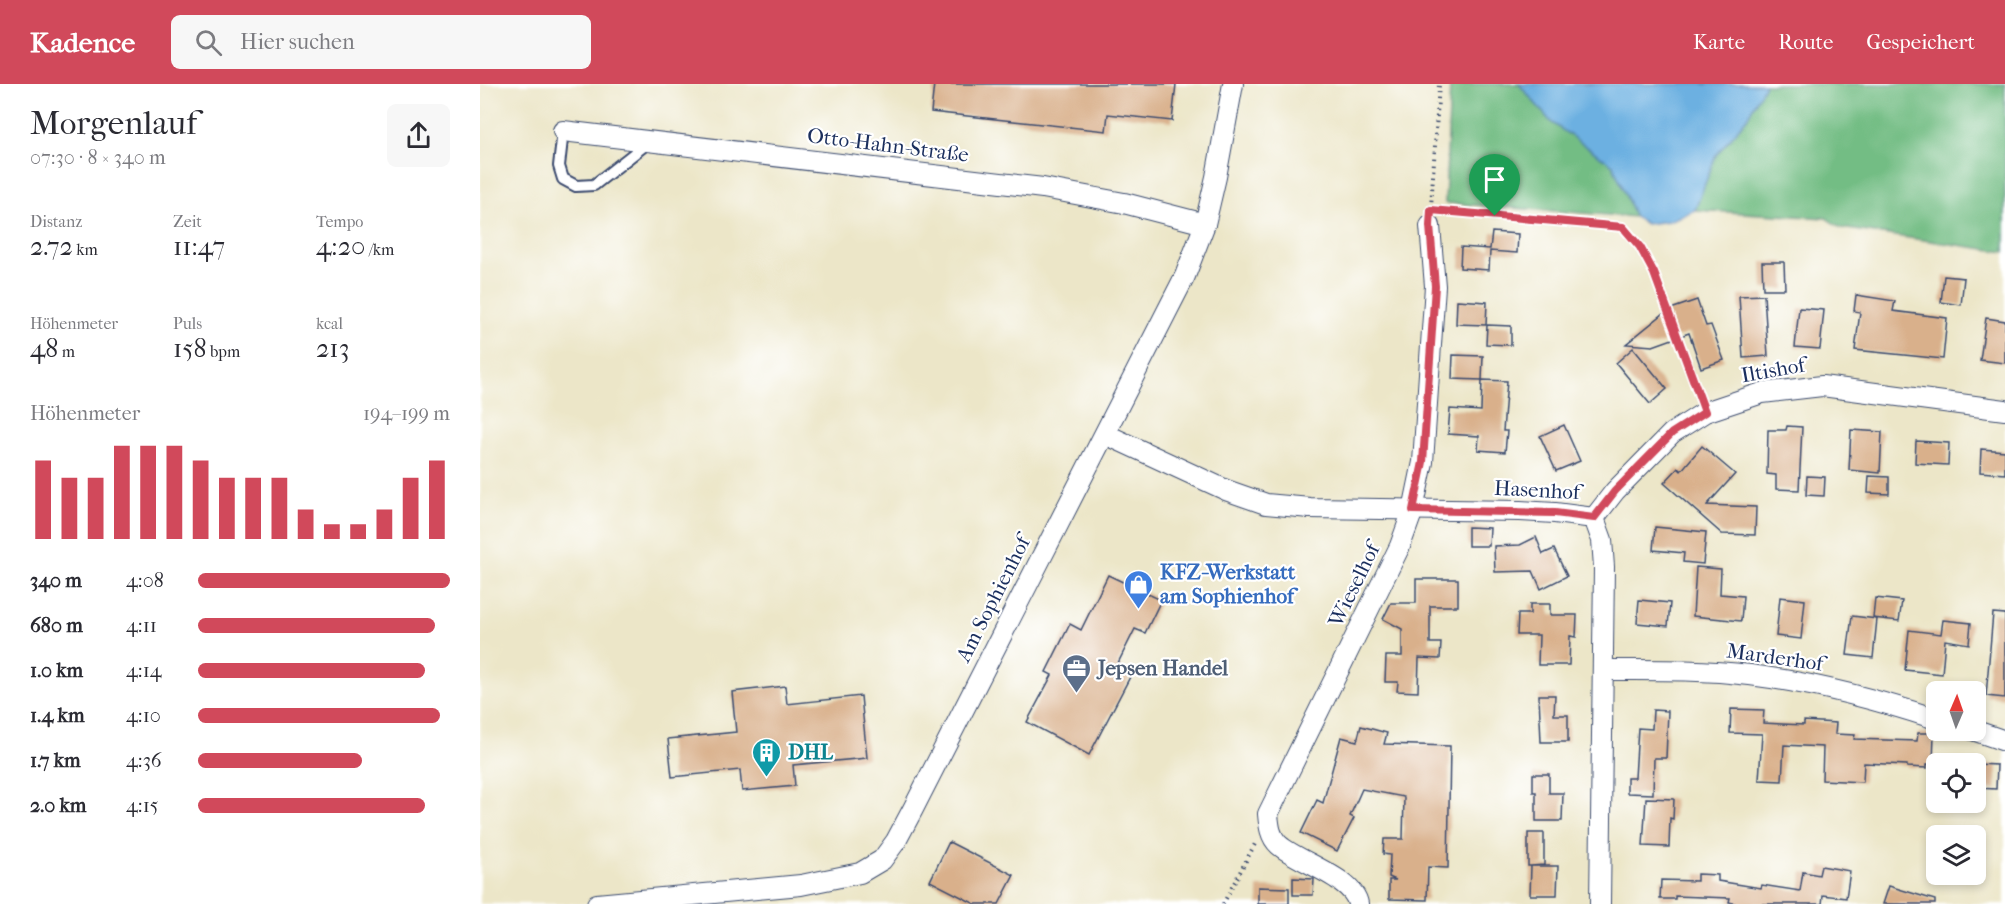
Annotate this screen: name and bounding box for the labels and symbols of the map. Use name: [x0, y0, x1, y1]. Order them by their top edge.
street label: Otto-Hahn-Straße: [806, 123, 970, 167]
pin: [1469, 154, 1520, 216]
street label: Iltishof: [1739, 352, 1811, 387]
street label: Hasenhof: [1494, 476, 1585, 504]
street label: Am Sophienhof: [951, 529, 1037, 667]
street label: Wieselhof: [1323, 536, 1386, 632]
place label: KFZ-Werkstatt am Sophienhof: [1160, 560, 1299, 608]
shop icon: KFZ-Werkstatt am Sophienhof: [1123, 568, 1155, 610]
street label: Marderhof: [1725, 638, 1829, 676]
office icon: Jepsen Handel: [1061, 652, 1093, 694]
place label: Jepsen Handel: [1096, 656, 1228, 680]
north arrow: [1926, 681, 1986, 741]
building icon: DHL: [751, 736, 783, 778]
place label: DHL: [788, 740, 833, 764]

